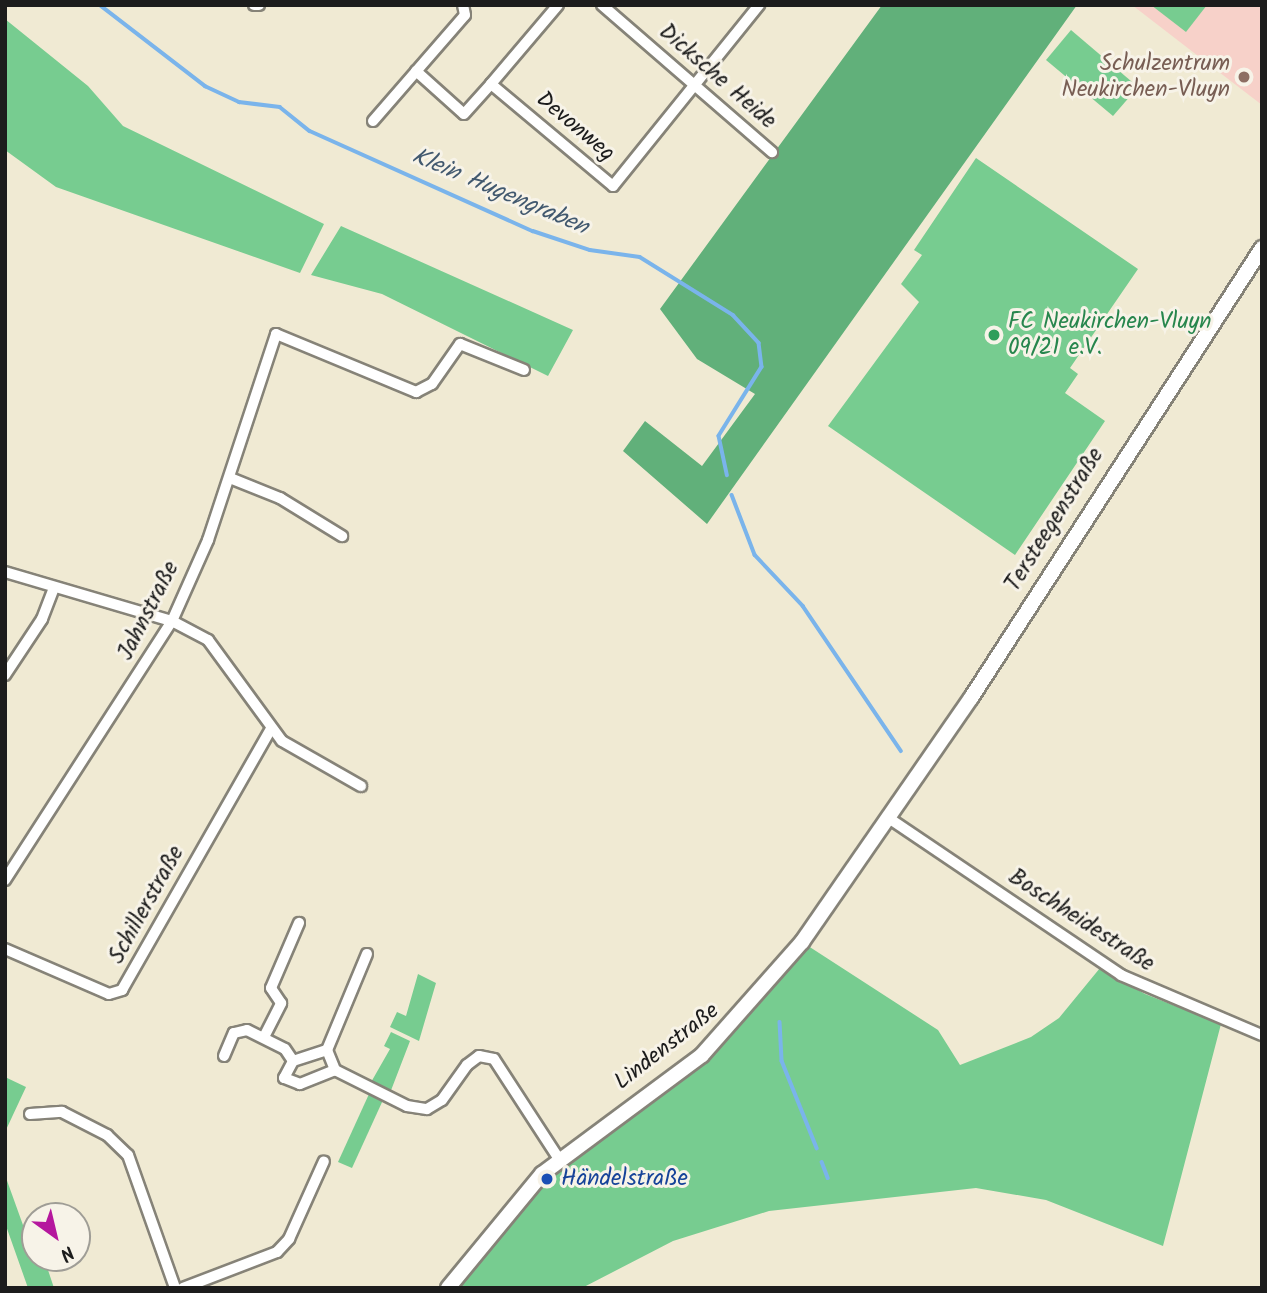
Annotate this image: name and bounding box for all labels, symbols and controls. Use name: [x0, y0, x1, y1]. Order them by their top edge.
street label: Dicksche Heide: [653, 19, 781, 135]
place label: Schulzentrum Neukirchen-Vluyn: [1061, 50, 1230, 104]
marker: Schulzentrum Neukirchen-Vluyn: [1236, 69, 1252, 85]
street label: Devonweg: [530, 86, 620, 168]
water label: Klein Hugengraben: [408, 142, 592, 242]
place label: FC Neukirchen-Vluyn 09/21 e.V.: [1008, 308, 1212, 362]
marker: FC Neukirchen-Vluyn 09/21 e.V.: [986, 327, 1002, 343]
street label: Tersteegenstraße: [1000, 443, 1110, 597]
street label: Jahnstraße: [112, 557, 186, 665]
street label: Schillerstraße: [103, 841, 191, 969]
street label: Boschheidestraße: [1003, 864, 1159, 978]
street label: Lindenstraße: [609, 998, 725, 1096]
place label: Händelstraße: [561, 1165, 688, 1193]
marker: Händelstraße: [539, 1171, 555, 1187]
north arrow: [21, 1202, 91, 1272]
text: N: [53, 1237, 80, 1269]

